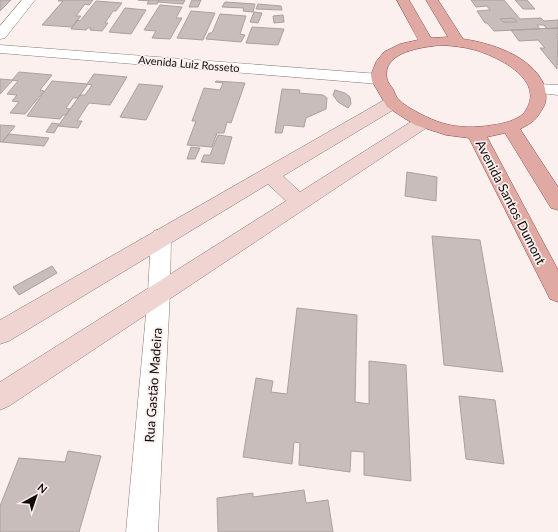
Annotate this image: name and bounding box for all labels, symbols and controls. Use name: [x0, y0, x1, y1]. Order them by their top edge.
street label: Avenida Luiz Rosseto: [138, 53, 240, 74]
street label: Avenida Santos Dumont: [473, 137, 550, 267]
street label: Rua Gastão Madeira: [141, 327, 165, 443]
north arrow: [16, 476, 56, 516]
text: N: [35, 480, 50, 496]

